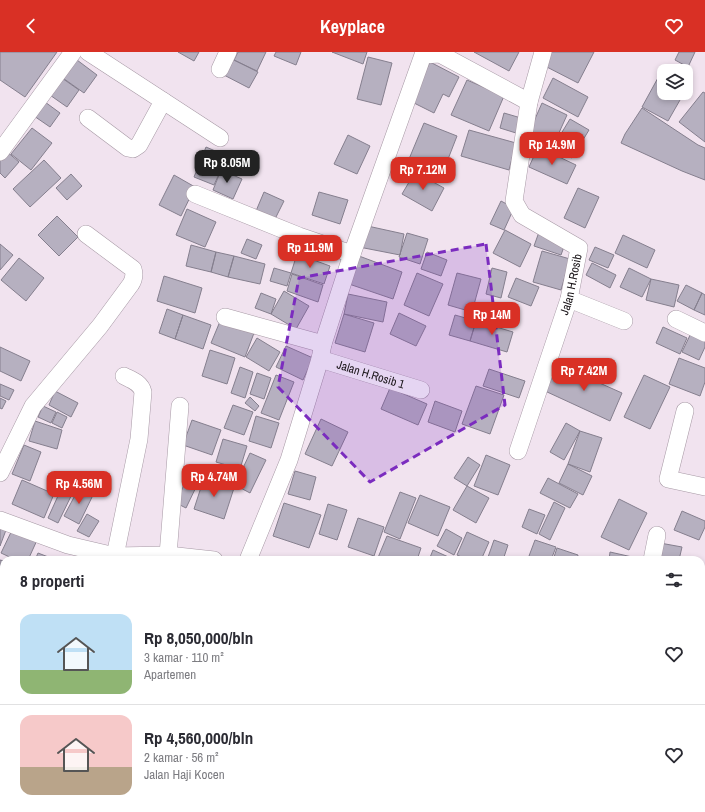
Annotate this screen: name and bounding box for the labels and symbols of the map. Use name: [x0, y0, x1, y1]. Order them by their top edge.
pin: Rp 14.9M: [511, 132, 593, 166]
pin: Rp 8.05M: [186, 150, 268, 184]
pin: Rp 7.12M: [382, 157, 464, 191]
pin: Rp 11.9M: [269, 235, 351, 269]
street label: Jalan H.Rosib: [556, 253, 586, 317]
pin: Rp 14M: [459, 302, 525, 336]
street label: Jalan H.Rosib 1: [335, 357, 407, 393]
pin: Rp 7.42M: [543, 358, 625, 392]
pin: Rp 4.74M: [173, 464, 255, 498]
pin: Rp 4.56M: [38, 471, 120, 505]

